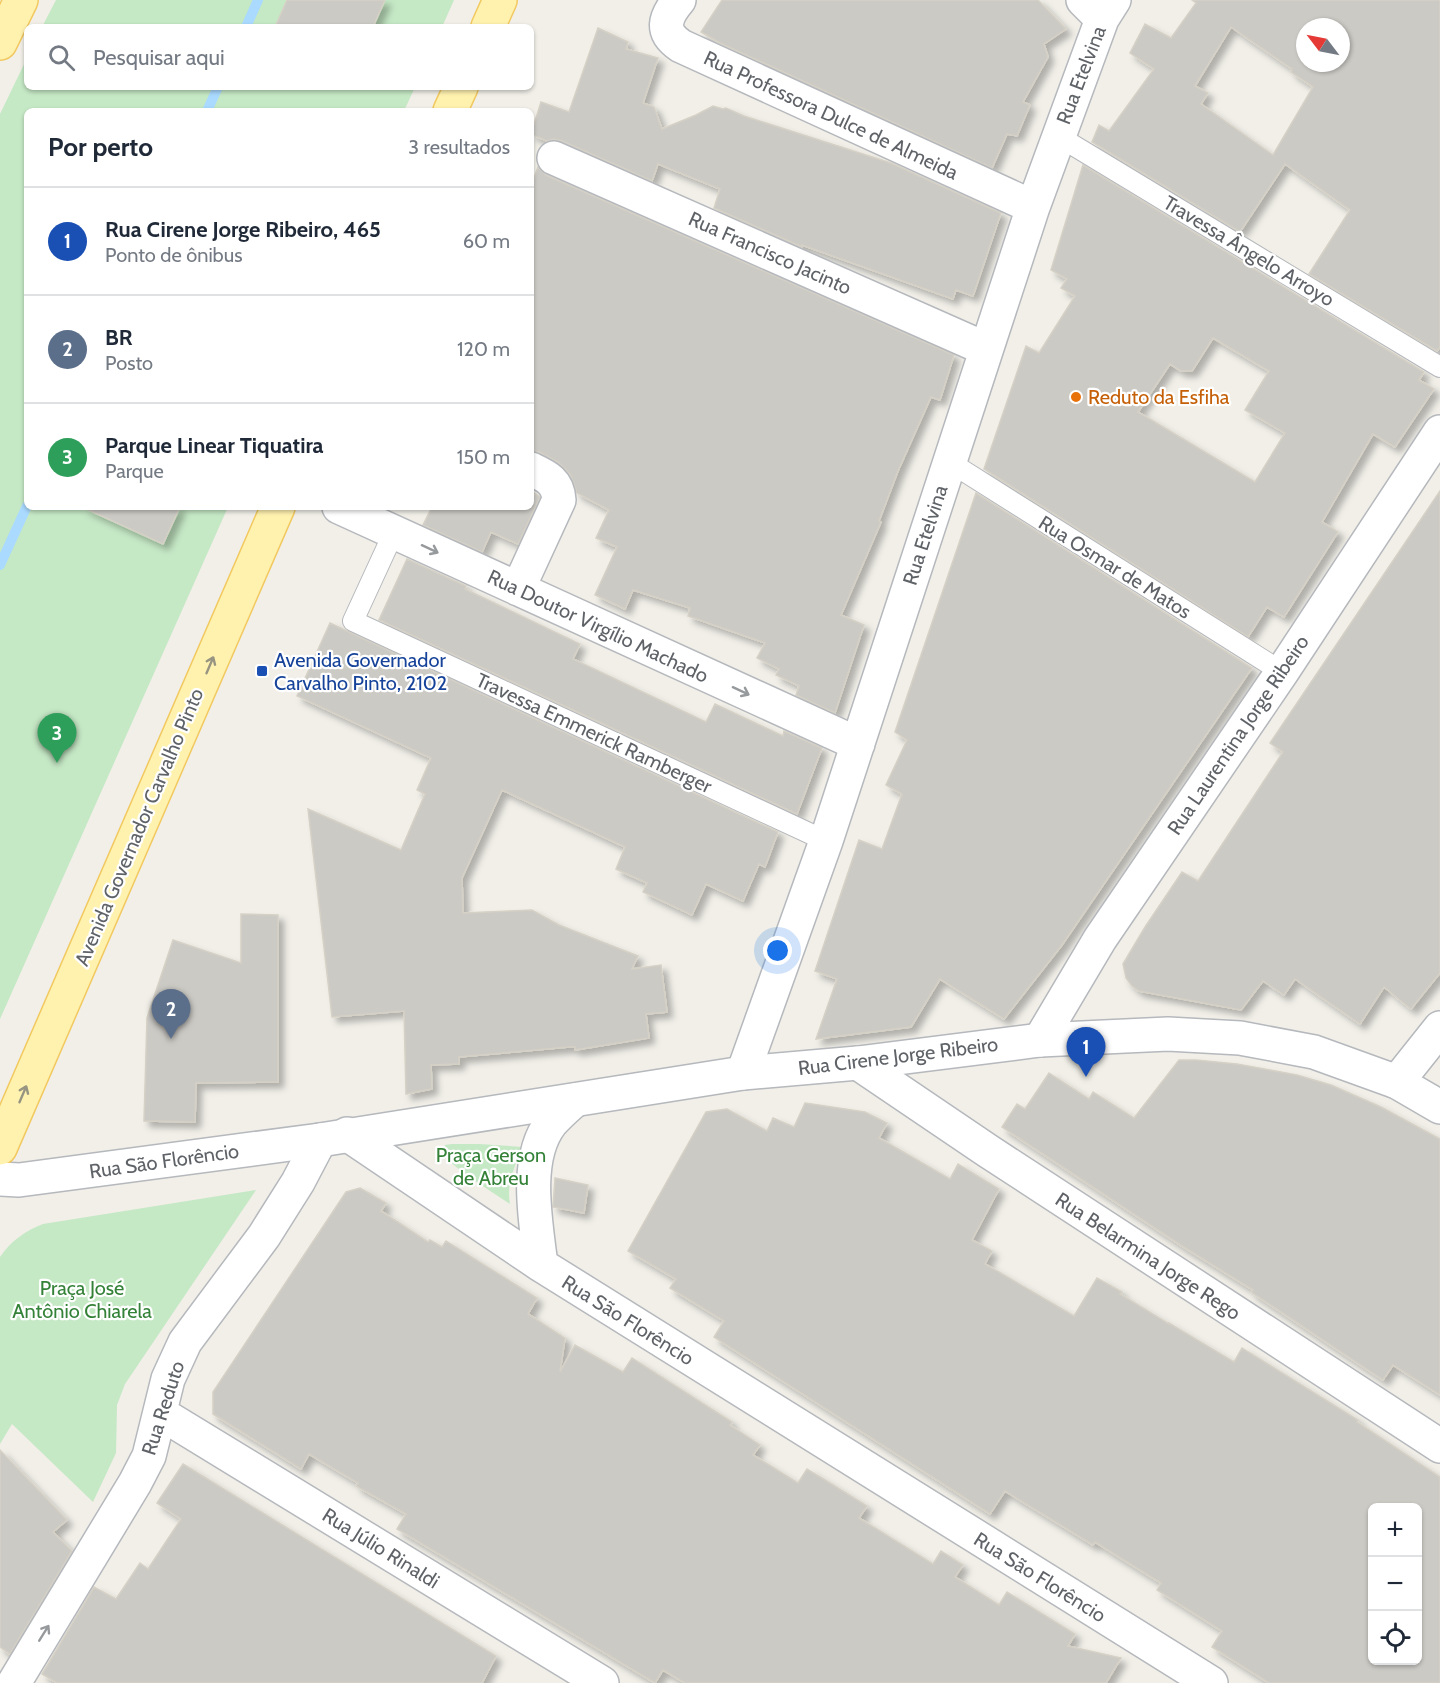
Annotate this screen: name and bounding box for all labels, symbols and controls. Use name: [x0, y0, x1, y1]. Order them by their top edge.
north arrow: [1296, 18, 1350, 72]
street label: Rua Etelvina: [1051, 22, 1111, 128]
search box: [24, 24, 534, 90]
icon: search: [45, 41, 78, 74]
text: Pesquisar aqui: [93, 44, 225, 71]
street label: Rua Professora Dulce de Almeida: [700, 45, 962, 185]
text: Por perto: [48, 131, 153, 163]
text: 3 resultados: [408, 135, 510, 159]
street label: Travessa Ângelo Arroyo: [1159, 190, 1339, 312]
street label: Rua Francisco Jacinto: [685, 206, 855, 300]
text: Rua Cirene Jorge Ribeiro, 465: [105, 216, 381, 243]
text: 1: [64, 229, 71, 253]
text: 60 m: [463, 229, 510, 253]
text: Ponto de ônibus: [105, 243, 242, 267]
text: BR: [105, 324, 133, 351]
text: 2: [62, 337, 73, 361]
text: 120 m: [457, 337, 510, 361]
text: Posto: [105, 351, 153, 375]
place label: Reduto da Esfiha: [1088, 385, 1230, 409]
marker: Reduto da Esfiha: [1069, 390, 1083, 404]
text: Parque Linear Tiquatira: [105, 432, 324, 459]
text: 3: [62, 445, 73, 469]
text: 150 m: [457, 445, 510, 469]
text: Parque: [105, 459, 164, 483]
street label: Rua Etelvina: [898, 482, 953, 588]
street label: Rua Osmar de Matos: [1034, 510, 1196, 624]
one-way arrow: [421, 544, 439, 555]
street label: Rua Doutor Virgílio Machado: [484, 564, 712, 688]
street label: Rua Laurentina Jorge Ribeiro: [1162, 631, 1314, 839]
place label: Avenida Governador Carvalho Pinto, 2102: [274, 648, 447, 695]
one-way arrow: [205, 656, 216, 674]
marker: Avenida Governador Carvalho Pinto, 2102: [255, 664, 269, 678]
street label: Travessa Emmerick Ramberger: [472, 668, 716, 799]
street label: Avenida Governador Carvalho Pinto: [70, 685, 208, 969]
one-way arrow: [732, 685, 750, 697]
pin: 3: [38, 714, 76, 763]
your location: [763, 936, 792, 965]
pin: 2: [152, 990, 190, 1039]
pin: 1: [1066, 1028, 1106, 1077]
street label: Rua Cirene Jorge Ribeiro: [797, 1032, 999, 1080]
one-way arrow: [18, 1085, 29, 1104]
street label: Rua São Florêncio: [88, 1139, 240, 1183]
park label: Praça Gerson de Abreu: [436, 1143, 546, 1190]
street label: Rua Belarmina Jorge Rego: [1051, 1187, 1245, 1325]
street label: Rua São Florêncio: [558, 1270, 698, 1370]
park label: Praça José Antônio Chiarela: [12, 1276, 152, 1323]
street label: Rua Reduto: [137, 1358, 189, 1458]
street label: Rua Júlio Rinaldi: [318, 1503, 444, 1593]
map controls: [1368, 1503, 1422, 1665]
button: +: [1368, 1503, 1422, 1557]
street label: Rua São Florêncio: [970, 1527, 1110, 1627]
button: −: [1368, 1557, 1422, 1611]
button: locate: [1368, 1611, 1422, 1665]
one-way arrow: [39, 1625, 51, 1642]

